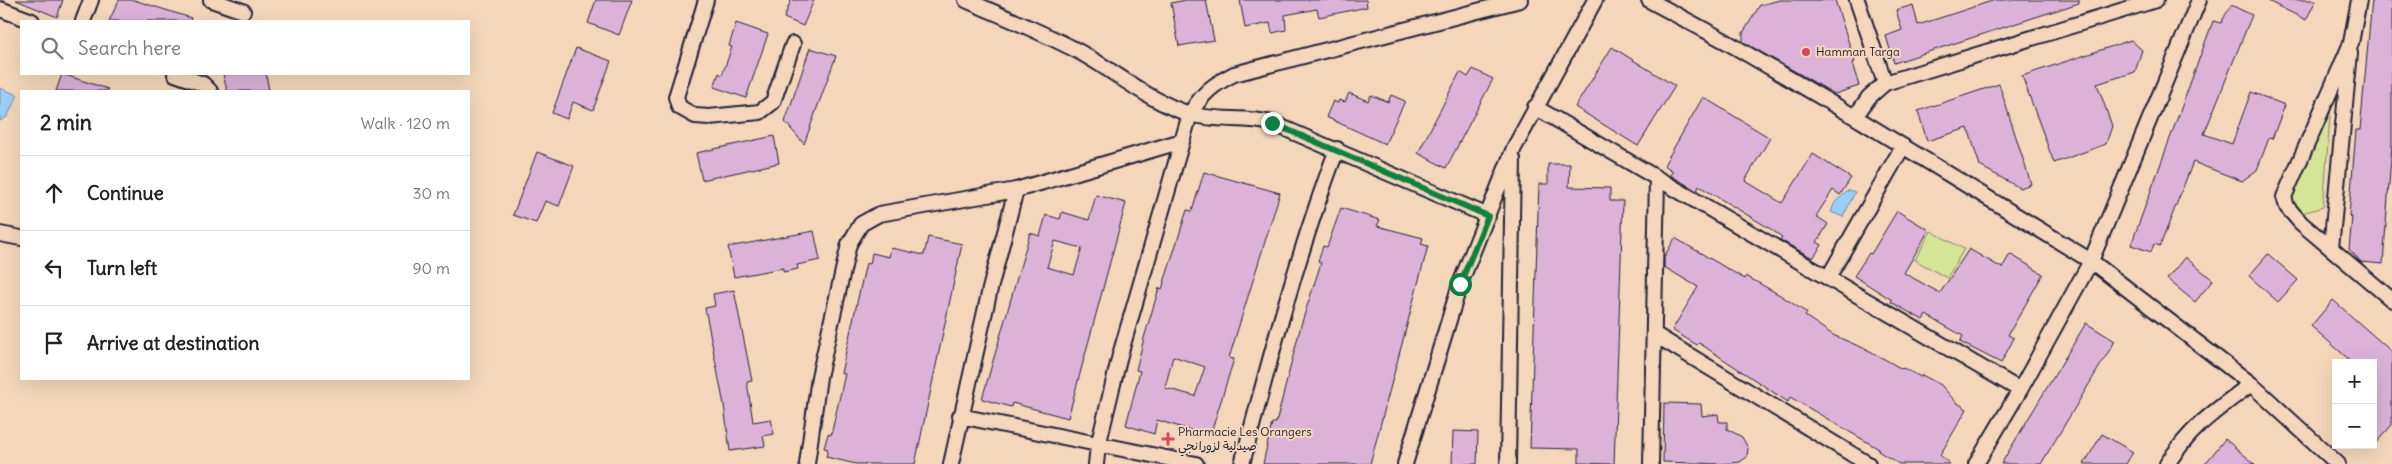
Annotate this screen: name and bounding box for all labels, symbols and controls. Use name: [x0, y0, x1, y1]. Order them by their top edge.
search box: [20, 20, 470, 75]
icon: search: [38, 34, 66, 62]
text: Search here: [78, 36, 181, 60]
place label: Hamman Targa: [1816, 44, 1900, 59]
marker: Hamman Targa: [1800, 46, 1812, 58]
text: 2 min: [40, 109, 92, 136]
route end: [1261, 112, 1284, 135]
text: Walk · 120 m: [360, 113, 450, 133]
icon: ahead: [40, 179, 68, 207]
text: Continue: [87, 181, 164, 205]
text: 30 m: [413, 183, 450, 203]
icon: left: [40, 254, 68, 282]
text: Turn left: [87, 256, 157, 280]
text: 90 m: [412, 258, 450, 278]
route start: [1449, 273, 1472, 296]
icon: arrive: [40, 329, 68, 357]
text: Arrive at destination: [87, 331, 260, 355]
map controls: [2332, 359, 2377, 449]
button: +: [2332, 359, 2377, 404]
button: −: [2332, 404, 2377, 449]
place label: Pharmacie Les Orangers صيدلية لزورانجي: [1178, 424, 1312, 457]
marker: Pharmacie Les Orangers صيدلية لزورانجي: [1162, 433, 1174, 445]

